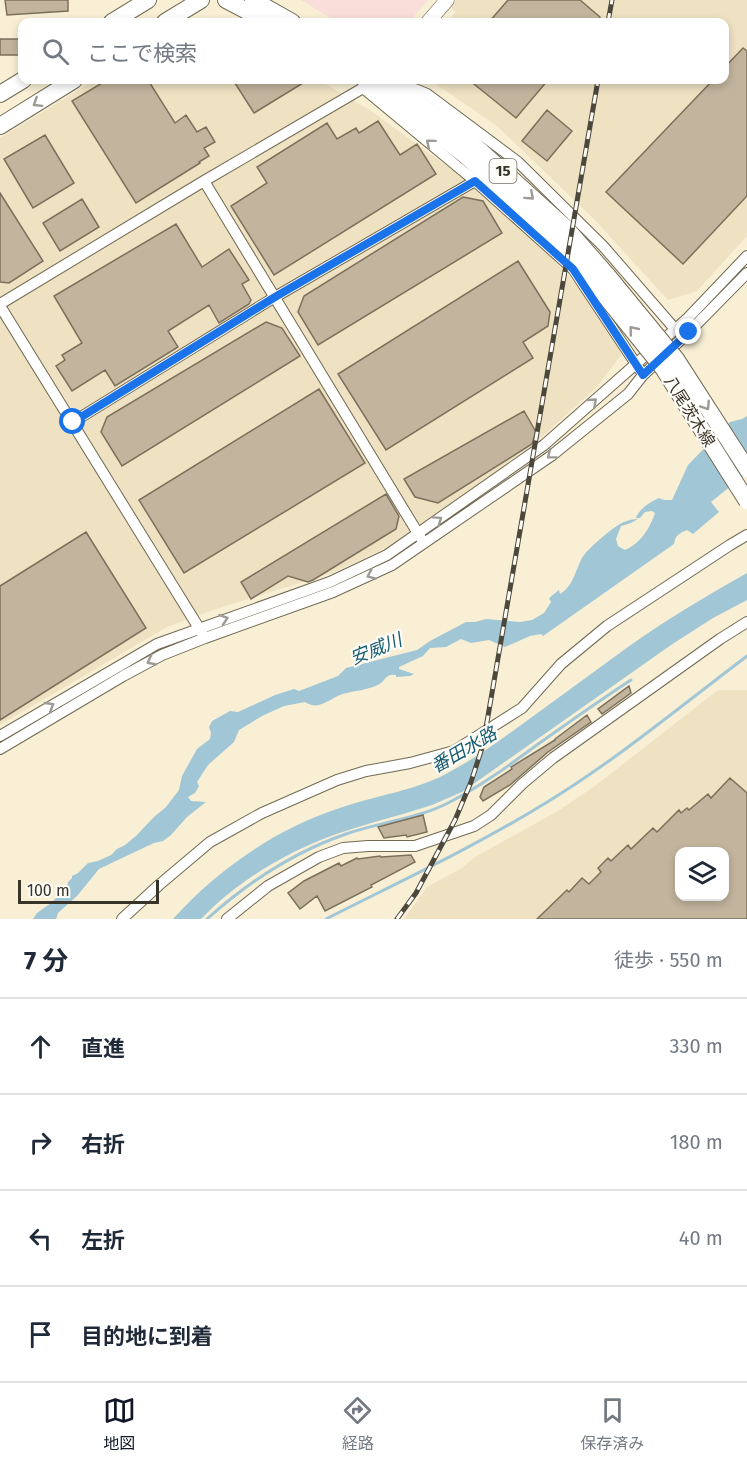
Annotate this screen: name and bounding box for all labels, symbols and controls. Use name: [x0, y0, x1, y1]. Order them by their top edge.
search box: [18, 18, 729, 84]
icon: search: [39, 35, 72, 68]
text: ここで検索: [87, 40, 197, 67]
one-way arrow: [33, 96, 44, 107]
one-way arrow: [426, 139, 437, 150]
road number: 15: [490, 159, 516, 183]
one-way arrow: [523, 189, 534, 200]
route end: [675, 318, 701, 344]
one-way arrow: [630, 326, 641, 337]
street label: 八尾茨木線: [660, 372, 719, 450]
one-way arrow: [586, 398, 597, 409]
one-way arrow: [699, 400, 711, 410]
route start: [59, 408, 85, 434]
one-way arrow: [546, 448, 557, 459]
one-way arrow: [431, 516, 442, 527]
one-way arrow: [367, 568, 378, 580]
one-way arrow: [218, 614, 229, 627]
water label: 安威川: [347, 628, 407, 669]
one-way arrow: [146, 654, 157, 665]
one-way arrow: [44, 702, 54, 714]
water label: 番田水路: [427, 721, 502, 778]
map controls: [675, 847, 729, 901]
button: layers: [675, 847, 729, 901]
scale bar: [18, 877, 159, 904]
text: 100 m: [27, 881, 70, 900]
text: 7 分: [24, 946, 68, 977]
text: 徒歩 · 550 m: [614, 948, 723, 972]
icon: ahead: [24, 1030, 57, 1063]
text: 330 m: [669, 1034, 723, 1058]
text: 直進: [81, 1035, 125, 1062]
icon: right: [24, 1126, 57, 1159]
text: 180 m: [670, 1130, 723, 1154]
text: 右折: [81, 1131, 125, 1158]
icon: left: [24, 1222, 57, 1255]
text: 40 m: [679, 1226, 723, 1250]
text: 左折: [81, 1227, 125, 1254]
icon: arrive: [24, 1318, 57, 1351]
text: 目的地に到着: [81, 1323, 213, 1350]
tab: 地図: [103, 1394, 136, 1454]
tab: 経路: [341, 1394, 374, 1454]
tab: 保存済み: [580, 1394, 644, 1454]

